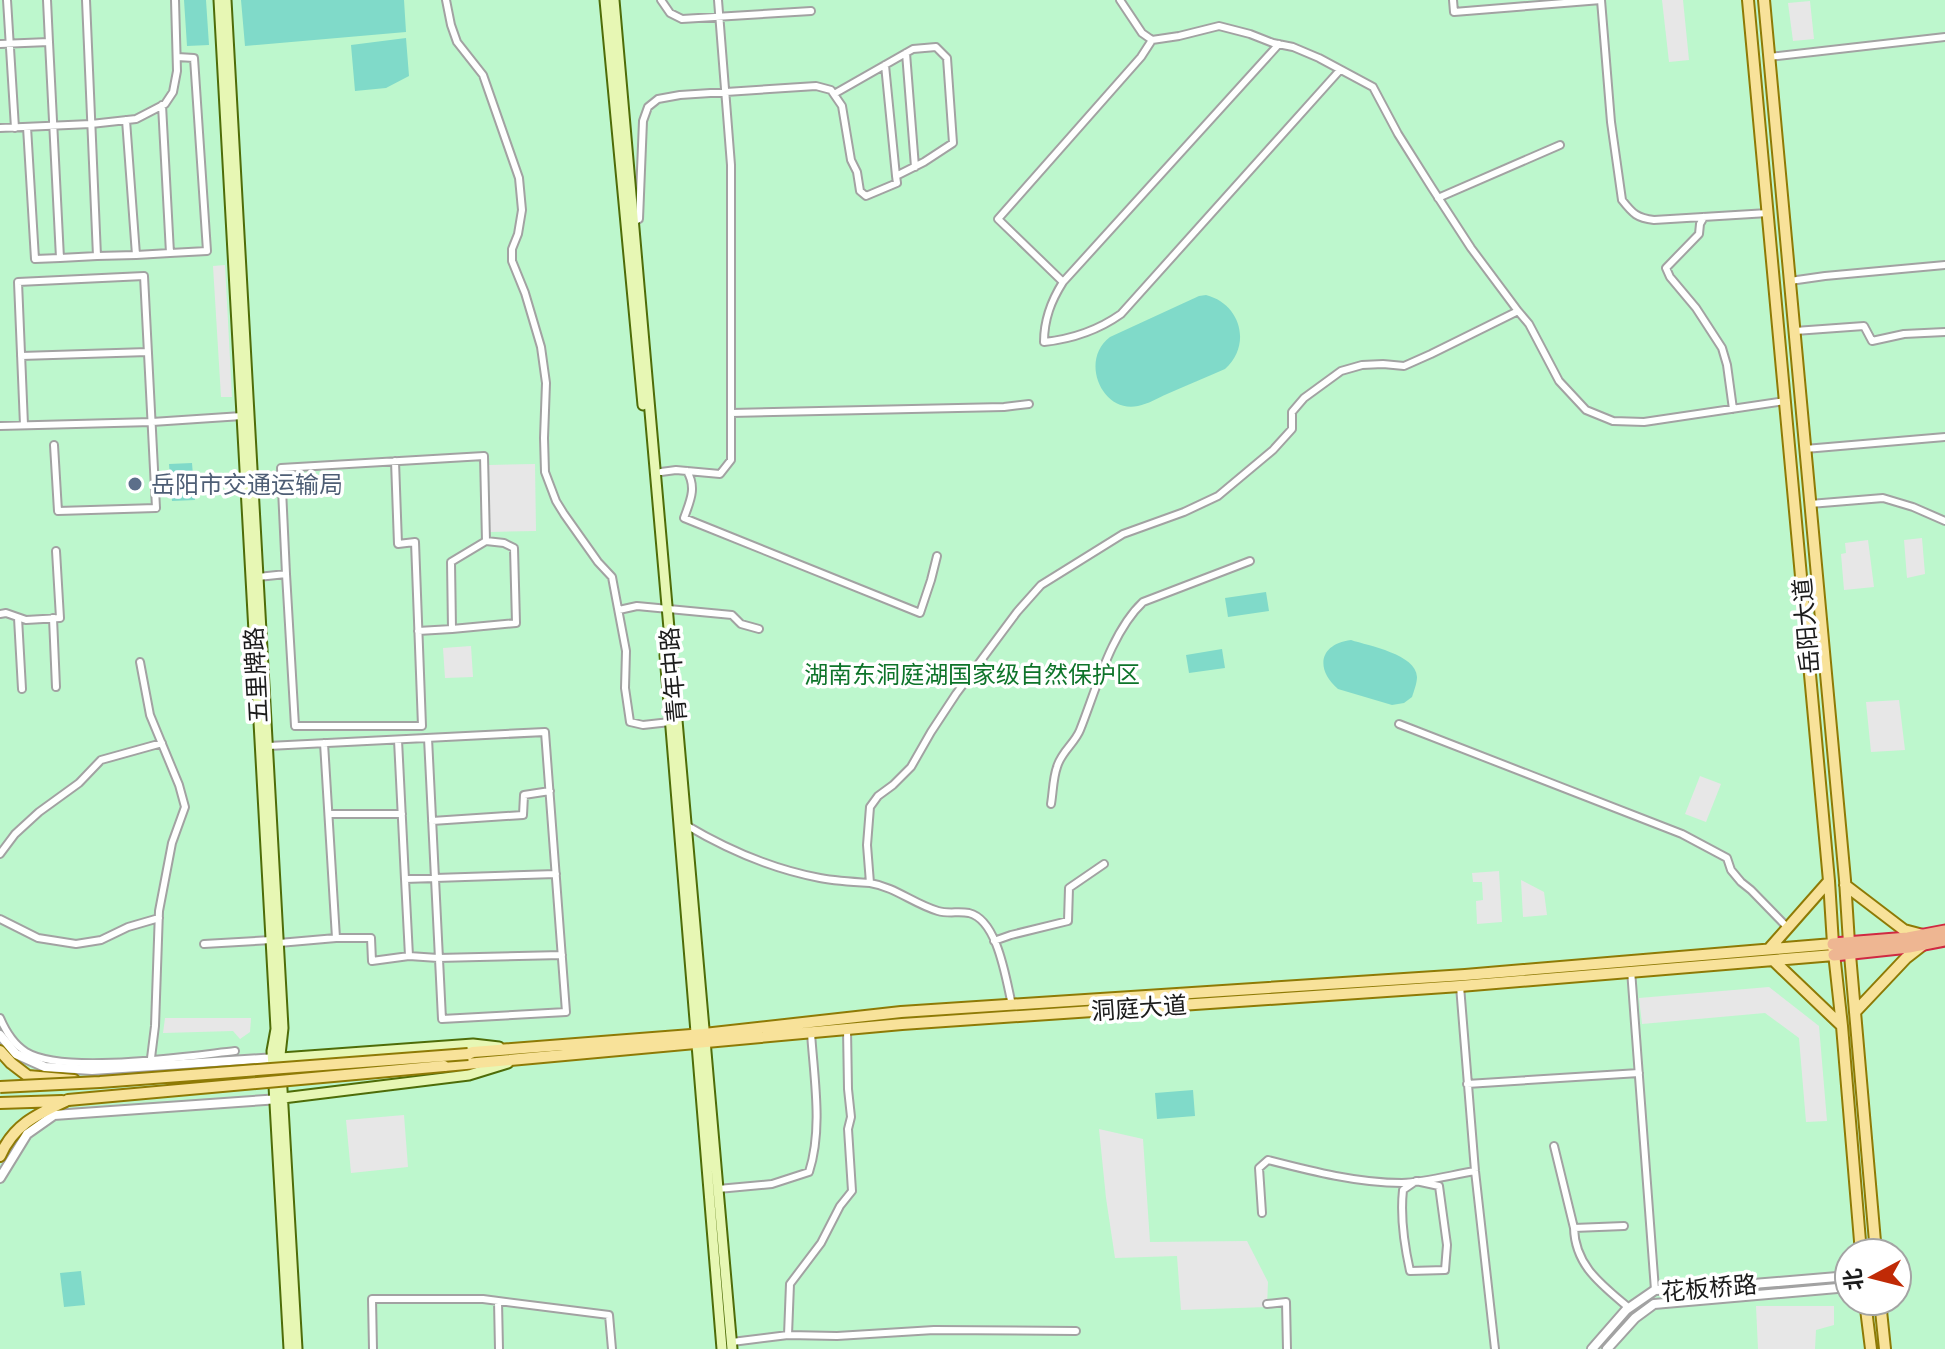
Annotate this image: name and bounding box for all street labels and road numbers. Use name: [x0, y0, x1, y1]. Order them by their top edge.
street label: 岳阳大道: [1787, 577, 1825, 675]
street label: 五里牌路: [239, 626, 273, 724]
street label: 青年中路: [654, 626, 692, 724]
street label: 洞庭大道: [1090, 990, 1188, 1026]
street label: 花板桥路: [1660, 1269, 1758, 1307]

